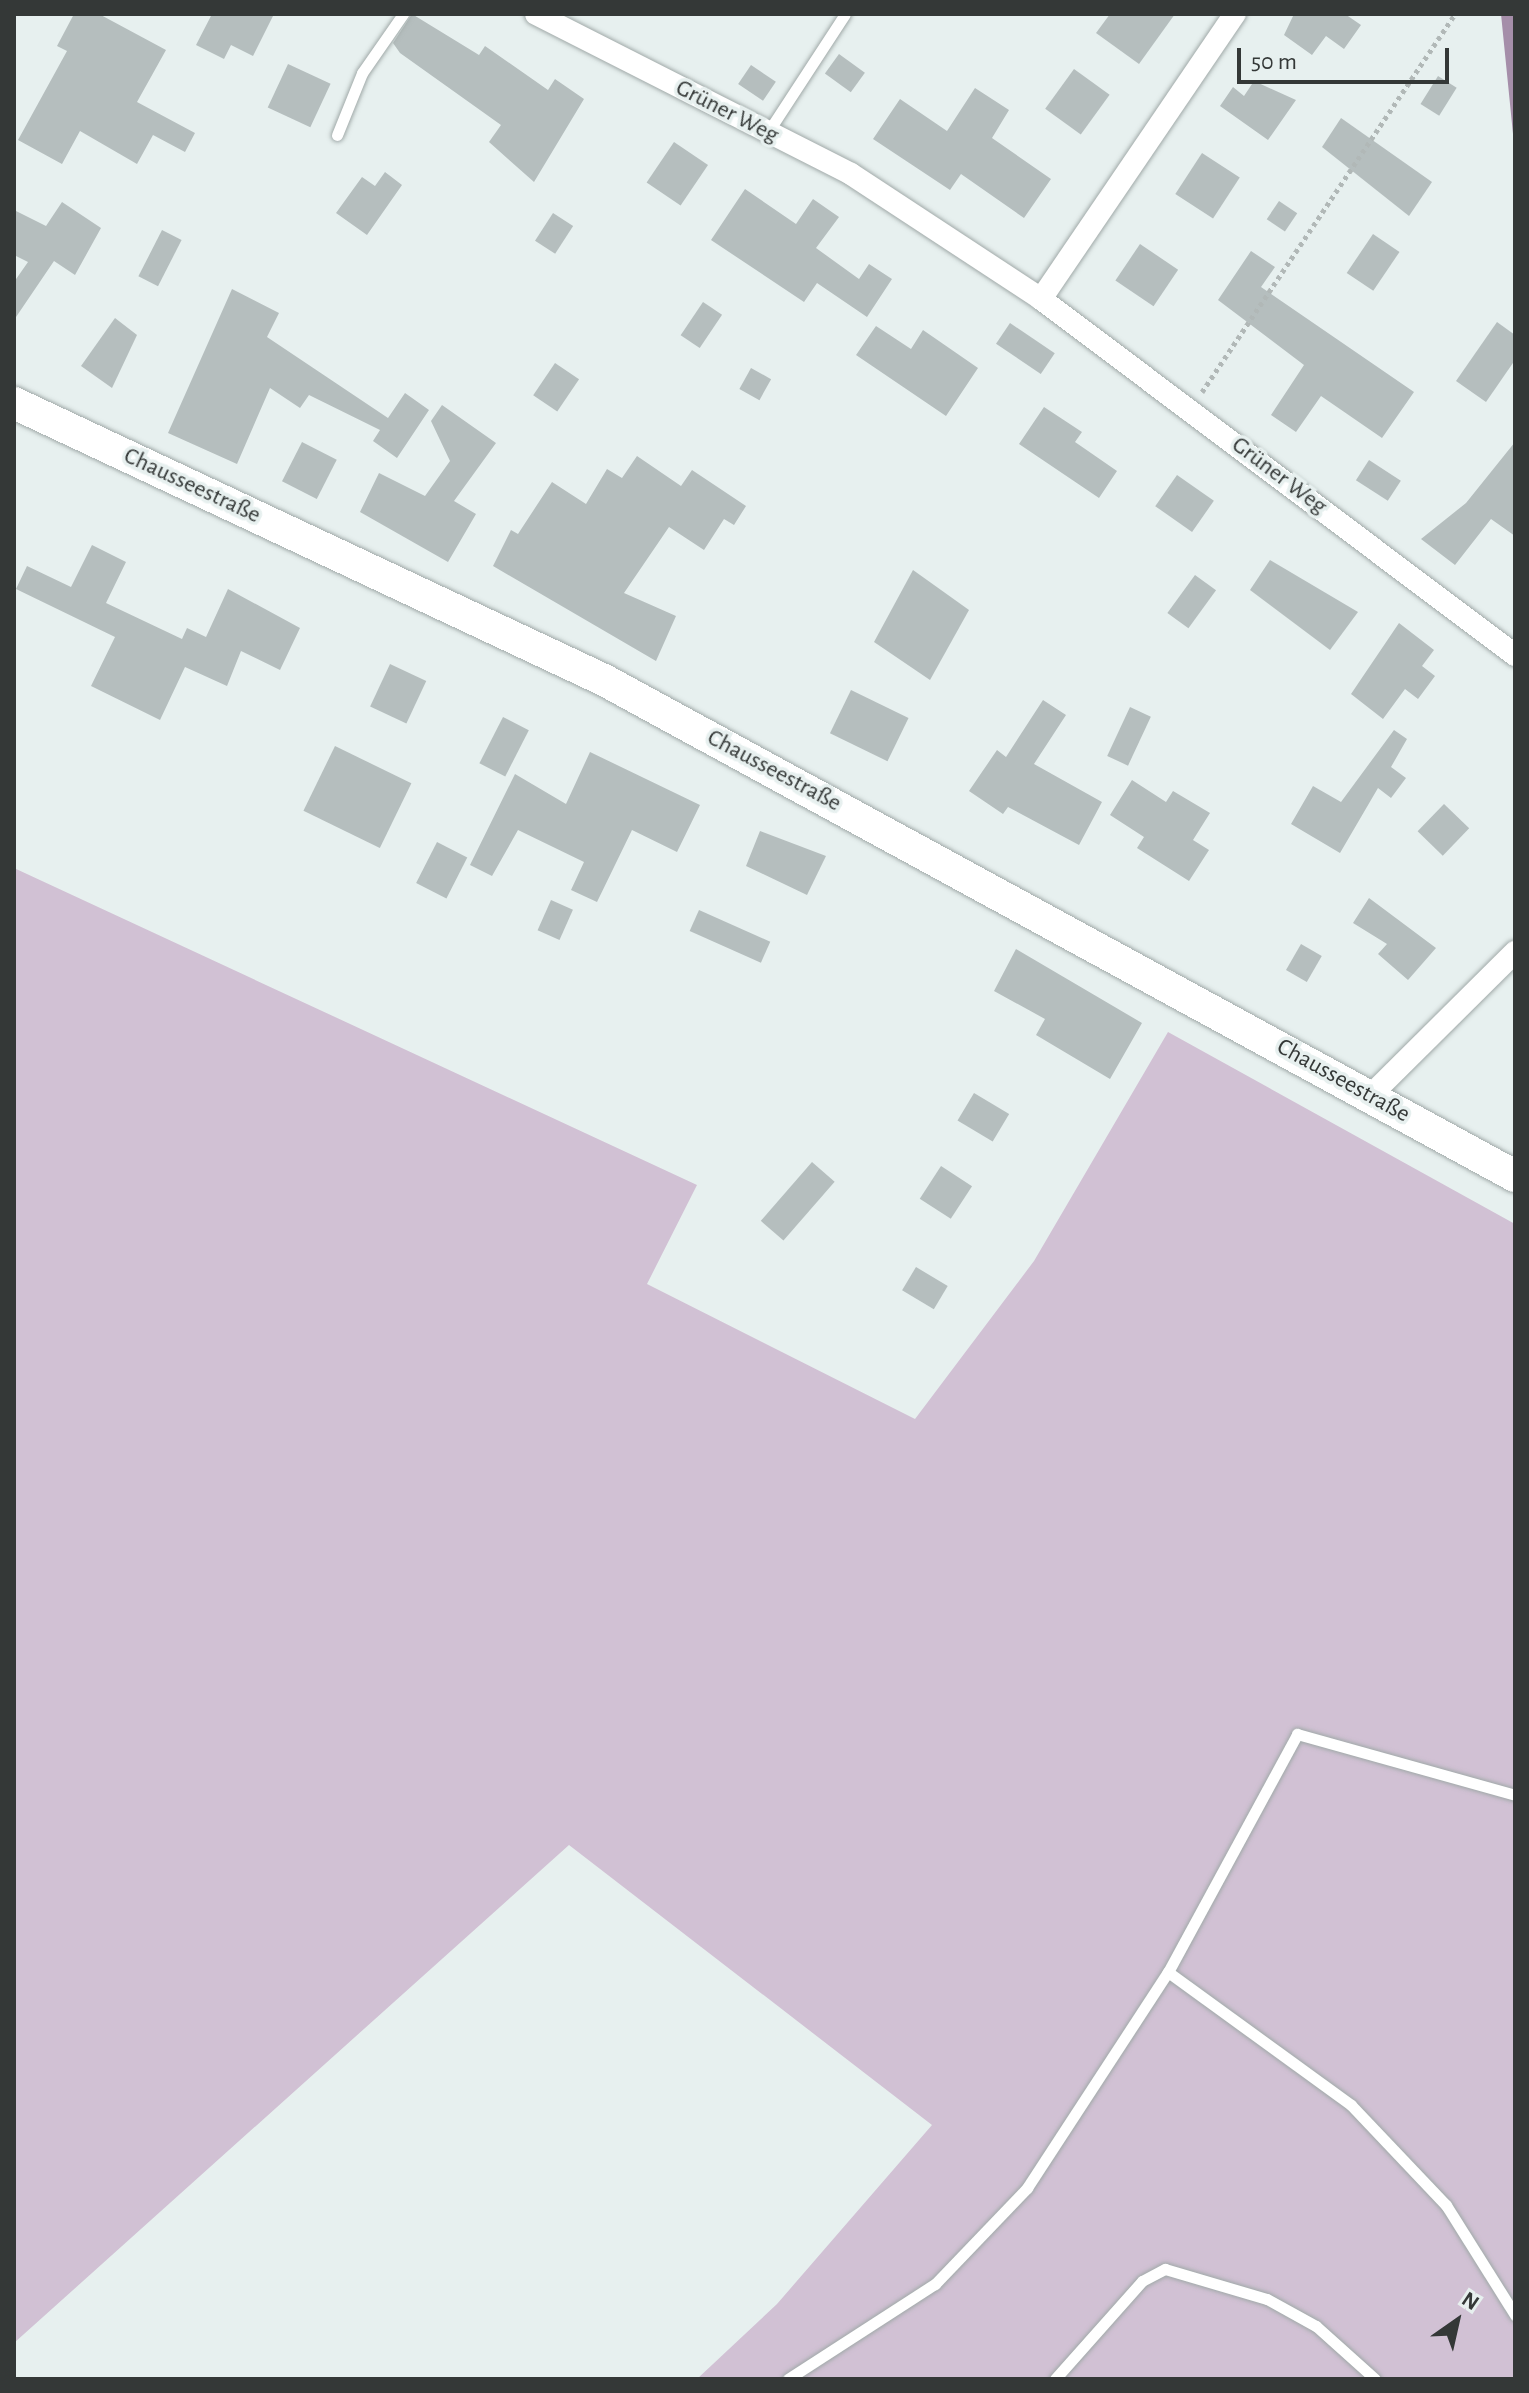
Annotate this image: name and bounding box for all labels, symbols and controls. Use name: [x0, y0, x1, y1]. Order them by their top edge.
scale bar: [1241, 32, 1453, 82]
text: 50 m: [1251, 50, 1297, 74]
street label: Grüner Weg: [671, 74, 783, 150]
street label: Grüner Weg: [1226, 431, 1332, 521]
street label: Chausseestraße: [119, 442, 265, 530]
street label: Chausseestraße: [702, 724, 846, 818]
street label: Chausseestraße: [1271, 1033, 1415, 1129]
north arrow: [1417, 2281, 1497, 2361]
text: N: [1458, 2288, 1483, 2314]

